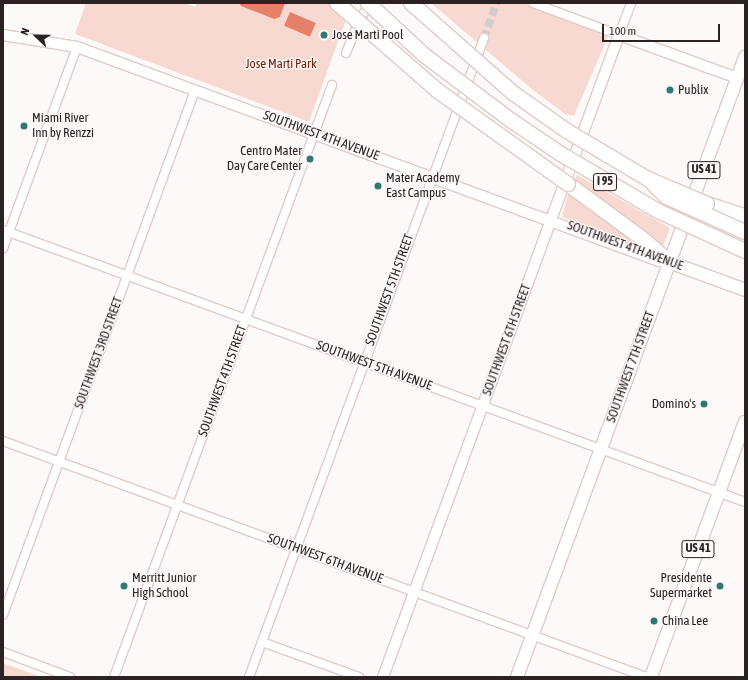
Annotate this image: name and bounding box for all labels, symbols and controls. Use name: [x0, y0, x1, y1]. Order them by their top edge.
north arrow: [16, 16, 56, 56]
scale bar: [604, 16, 722, 42]
text: 100 m: [609, 24, 636, 38]
text: N: [18, 26, 32, 37]
place label: Jose Marti Pool: [332, 27, 403, 43]
marker: Jose Marti Pool: [319, 30, 329, 40]
park label: Jose Marti Park: [245, 56, 317, 72]
place label: Publix: [678, 82, 708, 98]
marker: Publix: [665, 85, 675, 95]
street label: SOUTHWEST 4TH AVENUE: [261, 108, 381, 164]
place label: Miami River Inn by Renzzi: [32, 111, 94, 142]
marker: Miami River Inn by Renzzi: [19, 121, 29, 131]
place label: Centro Mater Day Care Center: [227, 144, 302, 175]
marker: Centro Mater Day Care Center: [305, 154, 315, 164]
road number: US 41: [687, 160, 721, 180]
place label: Mater Academy East Campus: [386, 171, 460, 202]
road number: I 95: [593, 172, 617, 192]
marker: Mater Academy East Campus: [373, 181, 383, 191]
street label: SOUTHWEST 4TH AVENUE: [565, 218, 685, 274]
street label: SOUTHWEST 5TH STREET: [363, 232, 417, 348]
street label: SOUTHWEST 6TH STREET: [480, 282, 534, 398]
street label: SOUTHWEST 3RD STREET: [71, 295, 127, 411]
street label: SOUTHWEST 7TH STREET: [604, 309, 658, 425]
street label: SOUTHWEST 4TH STREET: [196, 323, 250, 439]
street label: SOUTHWEST 5TH AVENUE: [314, 338, 434, 394]
place label: Domino's: [652, 396, 696, 412]
marker: Domino's: [699, 399, 709, 409]
street label: SOUTHWEST 6TH AVENUE: [265, 531, 385, 587]
road number: US 41: [681, 539, 715, 559]
place label: Merritt Junior High School: [132, 571, 196, 602]
place label: Presidente Supermarket: [650, 571, 712, 602]
marker: Merritt Junior High School: [119, 581, 129, 591]
marker: Presidente Supermarket: [715, 581, 725, 591]
place label: China Lee: [662, 613, 708, 629]
marker: China Lee: [649, 616, 659, 626]

